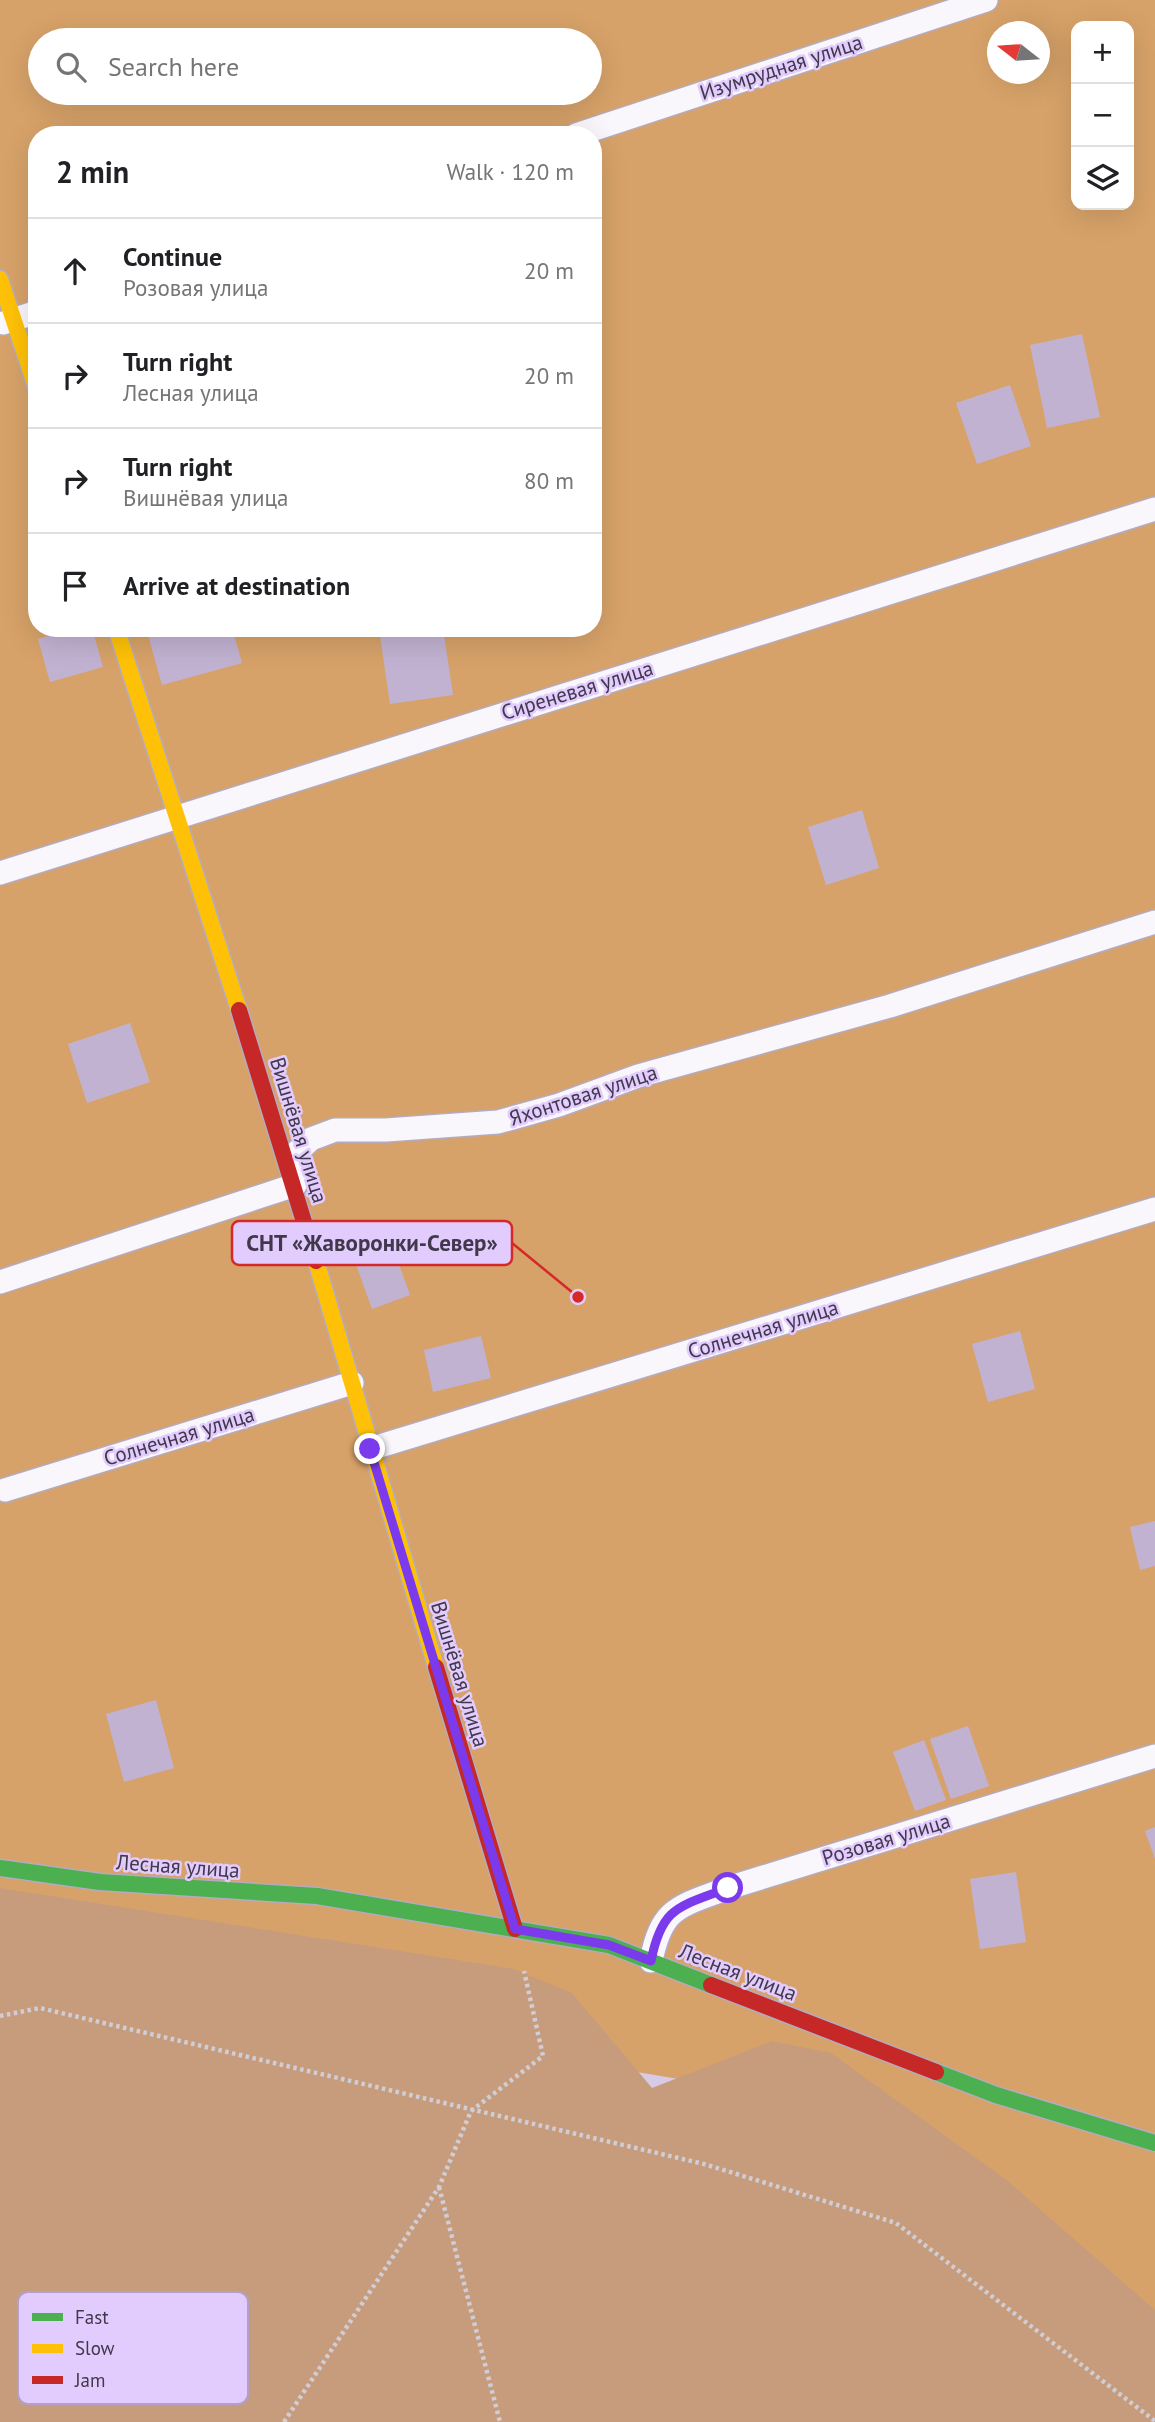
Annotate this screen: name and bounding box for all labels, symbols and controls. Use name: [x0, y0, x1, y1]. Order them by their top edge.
north arrow: [987, 21, 1050, 84]
map controls: [1071, 21, 1134, 210]
button: +: [1071, 21, 1134, 84]
search box: [28, 28, 602, 105]
street label: Изумрудная улица: [696, 28, 866, 106]
icon: search: [52, 48, 90, 86]
text: Search here: [108, 50, 239, 83]
button: −: [1071, 84, 1134, 147]
button: layers: [1071, 147, 1134, 210]
text: 2 min: [56, 152, 129, 191]
text: Walk · 120 m: [447, 157, 574, 186]
text: Continue: [123, 240, 222, 273]
icon: ahead: [56, 252, 94, 290]
text: 20 m: [524, 256, 574, 285]
text: Розовая улица: [123, 273, 268, 302]
text: Turn right: [123, 345, 232, 378]
icon: right: [56, 357, 94, 395]
text: 20 m: [524, 361, 574, 390]
text: Лесная улица: [123, 378, 259, 407]
text: Turn right: [123, 450, 232, 483]
icon: right: [56, 462, 94, 500]
text: 80 m: [524, 466, 574, 495]
text: Вишнёвая улица: [123, 483, 289, 512]
icon: arrive: [56, 567, 94, 605]
text: Arrive at destination: [123, 569, 350, 602]
street label: Сиреневая улица: [498, 654, 656, 726]
street label: Вишнёвая улица: [264, 1054, 334, 1206]
street label: Яхонтовая улица: [506, 1058, 660, 1132]
callout: СНТ «Жаворонки-Север»: [232, 1221, 512, 1265]
text: СНТ «Жаворонки-Север»: [246, 1228, 498, 1257]
street label: Солнечная улица: [684, 1293, 842, 1365]
street label: Солнечная улица: [100, 1400, 258, 1472]
route end: [354, 1433, 385, 1464]
street label: Вишнёвая улица: [425, 1598, 495, 1750]
street label: Розовая улица: [819, 1807, 953, 1871]
street label: Лесная улица: [114, 1848, 241, 1884]
route start: [712, 1872, 743, 1903]
street label: Лесная улица: [674, 1937, 801, 2007]
legend: [18, 2292, 248, 2404]
text: Fast: [75, 2305, 109, 2329]
text: Slow: [75, 2336, 115, 2360]
text: Jam: [74, 2368, 105, 2392]

